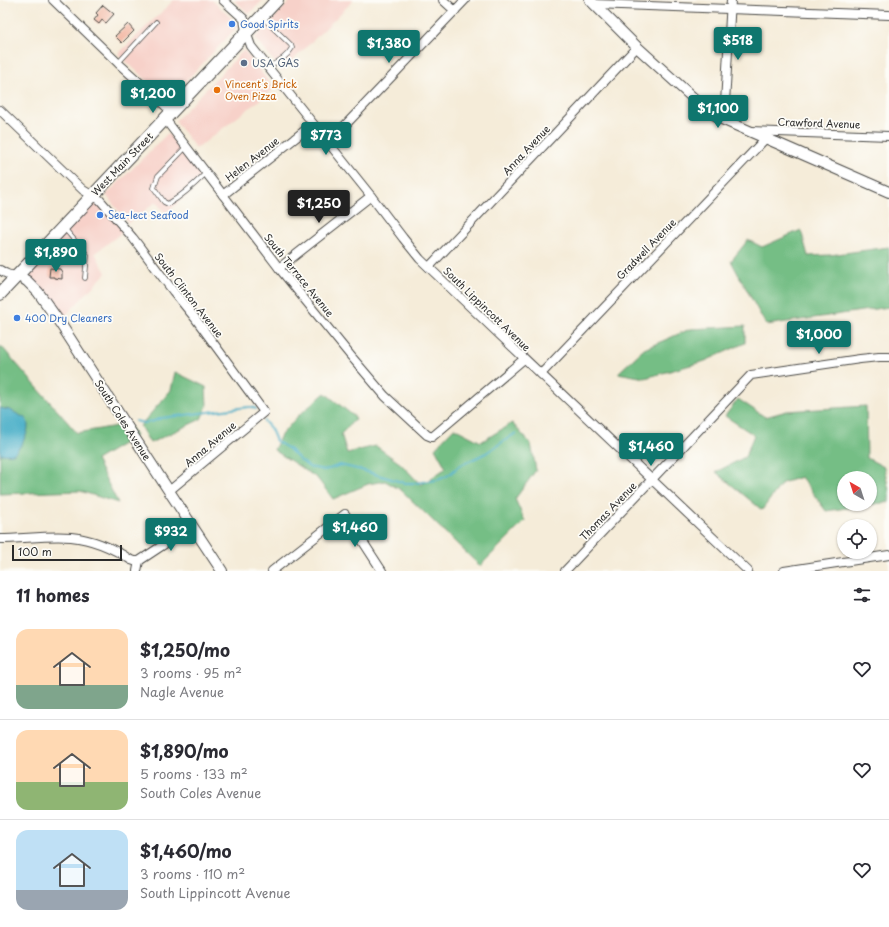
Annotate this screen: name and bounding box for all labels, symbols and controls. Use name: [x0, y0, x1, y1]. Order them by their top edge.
place label: Good Spirits: [240, 16, 299, 31]
marker: Good Spirits: [227, 19, 237, 29]
pin: $518: [714, 27, 762, 61]
pin: $1,380: [356, 30, 422, 64]
text: $518: [723, 30, 753, 49]
text: $1,380: [367, 33, 411, 52]
place label: USA GAS: [252, 55, 299, 70]
marker: USA GAS: [239, 58, 249, 68]
place label: Vincent's Brick Oven Pizza: [225, 76, 297, 103]
pin: $1,200: [120, 80, 186, 114]
text: $1,200: [130, 83, 176, 102]
marker: Vincent's Brick Oven Pizza: [212, 85, 222, 95]
pin: $1,100: [685, 95, 751, 129]
text: $1,100: [697, 98, 739, 117]
street label: Crawford Avenue: [777, 114, 861, 131]
street label: Anna Avenue: [498, 121, 553, 178]
pin: $773: [302, 122, 350, 156]
text: $773: [310, 125, 342, 144]
street label: West Main Street: [87, 129, 156, 199]
street label: Helen Avenue: [222, 133, 282, 184]
pin: $1,250: [286, 190, 352, 224]
text: $1,250: [297, 193, 341, 212]
place label: Sea-lect Seafood: [108, 207, 189, 222]
marker: Sea-lect Seafood: [95, 210, 105, 220]
street label: Gradwell Avenue: [612, 214, 679, 283]
street label: South Terrace Avenue: [261, 230, 338, 320]
pin: $1,890: [23, 239, 89, 273]
text: $1,890: [34, 242, 78, 261]
street label: South Clinton Avenue: [152, 249, 228, 341]
street label: South Lippincott Avenue: [440, 263, 535, 355]
place label: 400 Dry Cleaners: [25, 310, 113, 326]
marker: 400 Dry Cleaners: [12, 313, 22, 323]
pin: $1,000: [786, 321, 852, 355]
text: $1,000: [796, 324, 842, 343]
street label: South Coles Avenue: [92, 377, 155, 463]
street label: Anna Avenue: [180, 417, 239, 470]
pin: $1,460: [618, 433, 684, 467]
text: $1,460: [628, 436, 674, 455]
north arrow: [837, 471, 877, 511]
map controls: [837, 471, 877, 559]
street label: Thomas Avenue: [576, 478, 640, 543]
pin: $1,460: [322, 514, 388, 548]
text: $1,460: [332, 517, 378, 536]
pin: $932: [147, 518, 195, 552]
button: locate: [837, 519, 877, 559]
text: $932: [154, 521, 188, 540]
scale bar: [12, 543, 122, 562]
text: 100 m: [18, 543, 52, 560]
text: 11 homes: [16, 582, 90, 608]
icon: filters: [851, 584, 873, 606]
text: $1,250/mo: [140, 637, 230, 663]
icon: home: [48, 645, 96, 693]
icon: heart: [851, 658, 873, 680]
text: 3 rooms · 95 m²: [140, 663, 242, 682]
text: Nagle Avenue: [140, 682, 224, 701]
text: $1,890/mo: [140, 738, 229, 764]
icon: home: [48, 746, 96, 794]
icon: heart: [851, 759, 873, 781]
text: 5 rooms · 133 m²: [140, 764, 248, 783]
text: South Coles Avenue: [140, 783, 261, 802]
text: $1,460/mo: [140, 838, 232, 864]
icon: home: [48, 846, 96, 894]
icon: heart: [851, 859, 873, 881]
text: 3 rooms · 110 m²: [140, 864, 245, 883]
text: South Lippincott Avenue: [140, 883, 291, 902]

